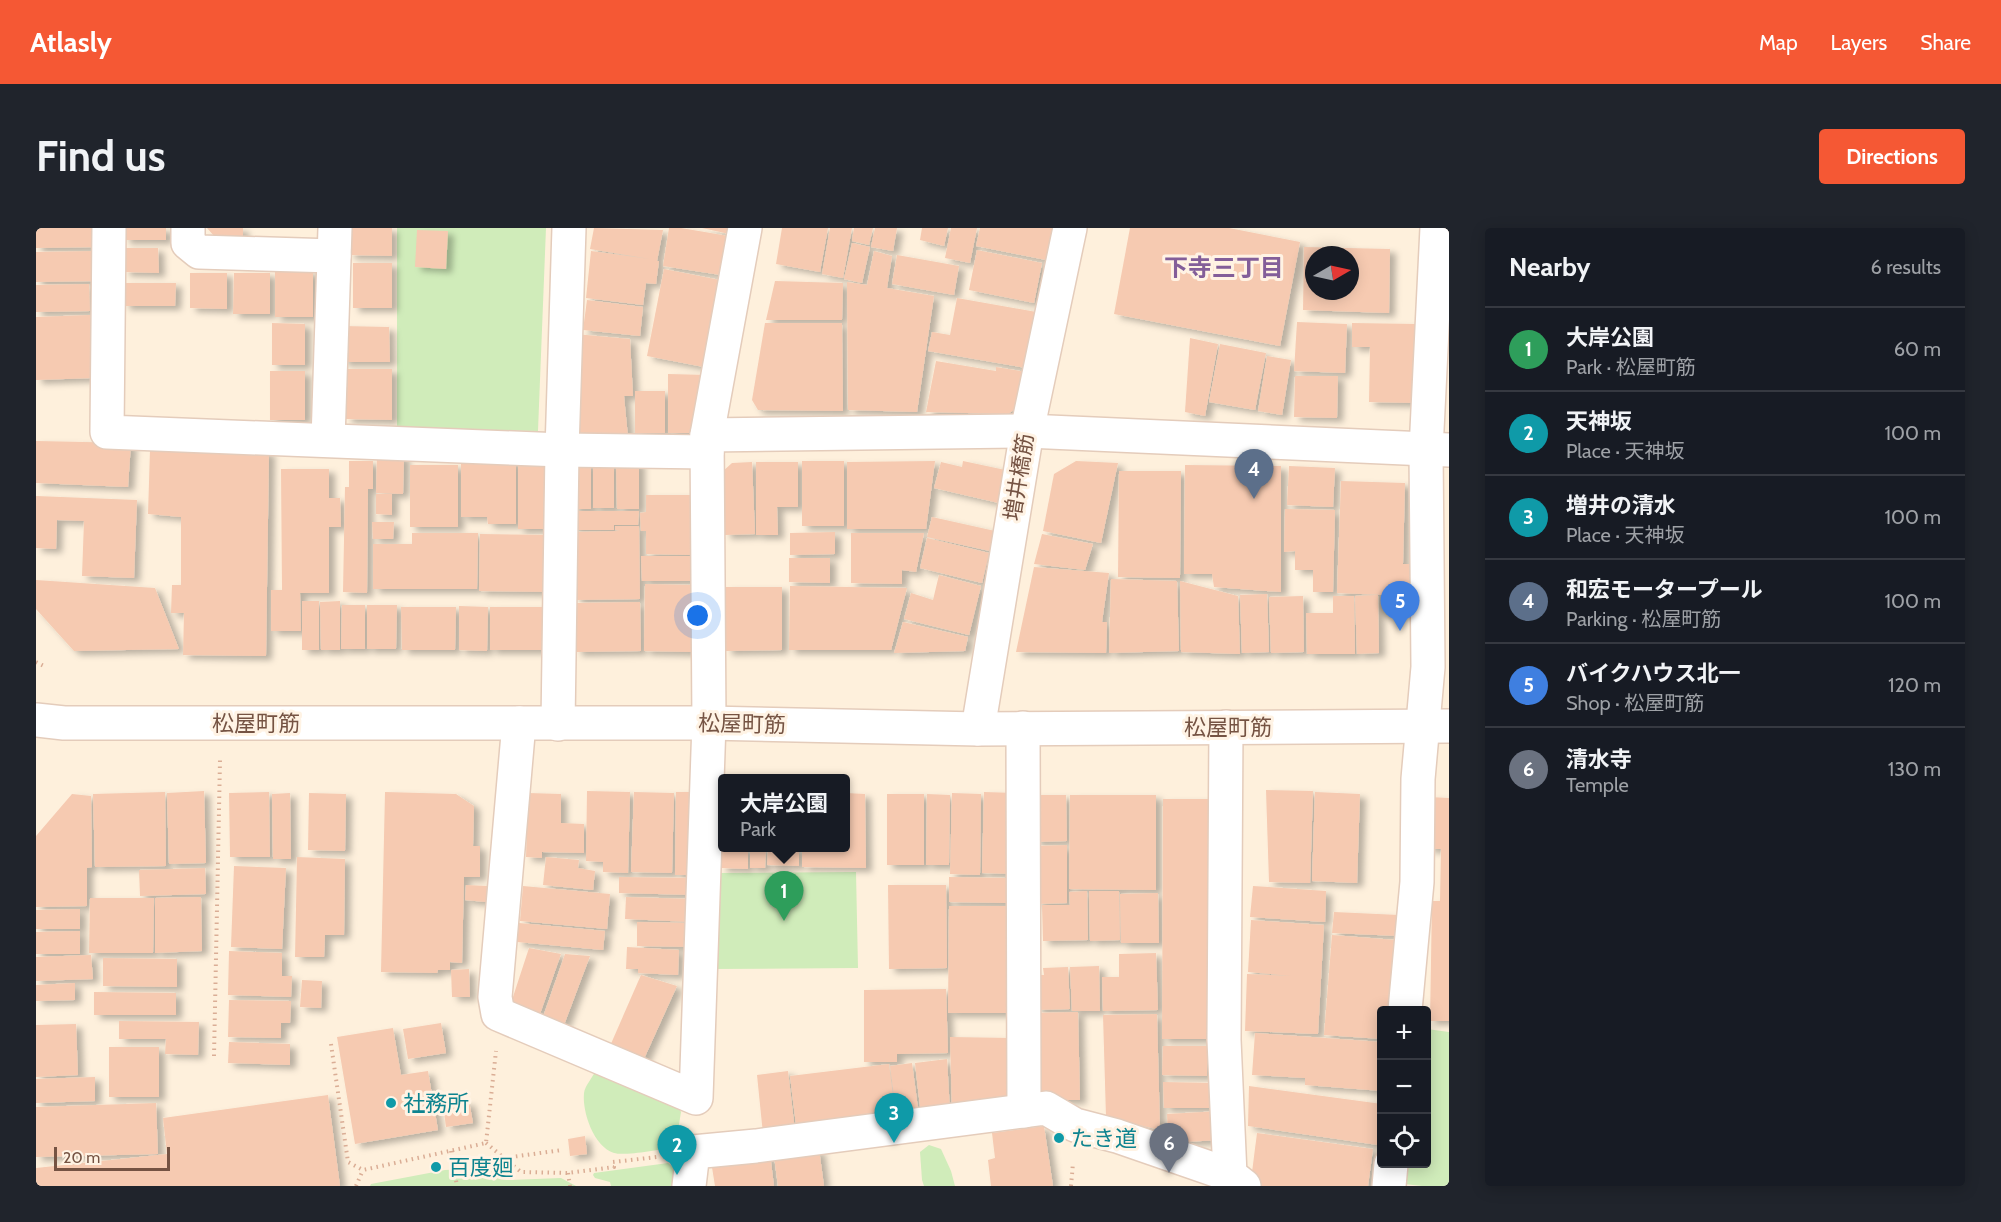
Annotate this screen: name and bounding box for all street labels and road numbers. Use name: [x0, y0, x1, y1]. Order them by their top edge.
street label: 増井橋筋: [999, 431, 1039, 523]
street label: 松屋町筋: [212, 710, 300, 737]
street label: 松屋町筋: [698, 710, 786, 738]
street label: 松屋町筋: [1184, 714, 1272, 741]

